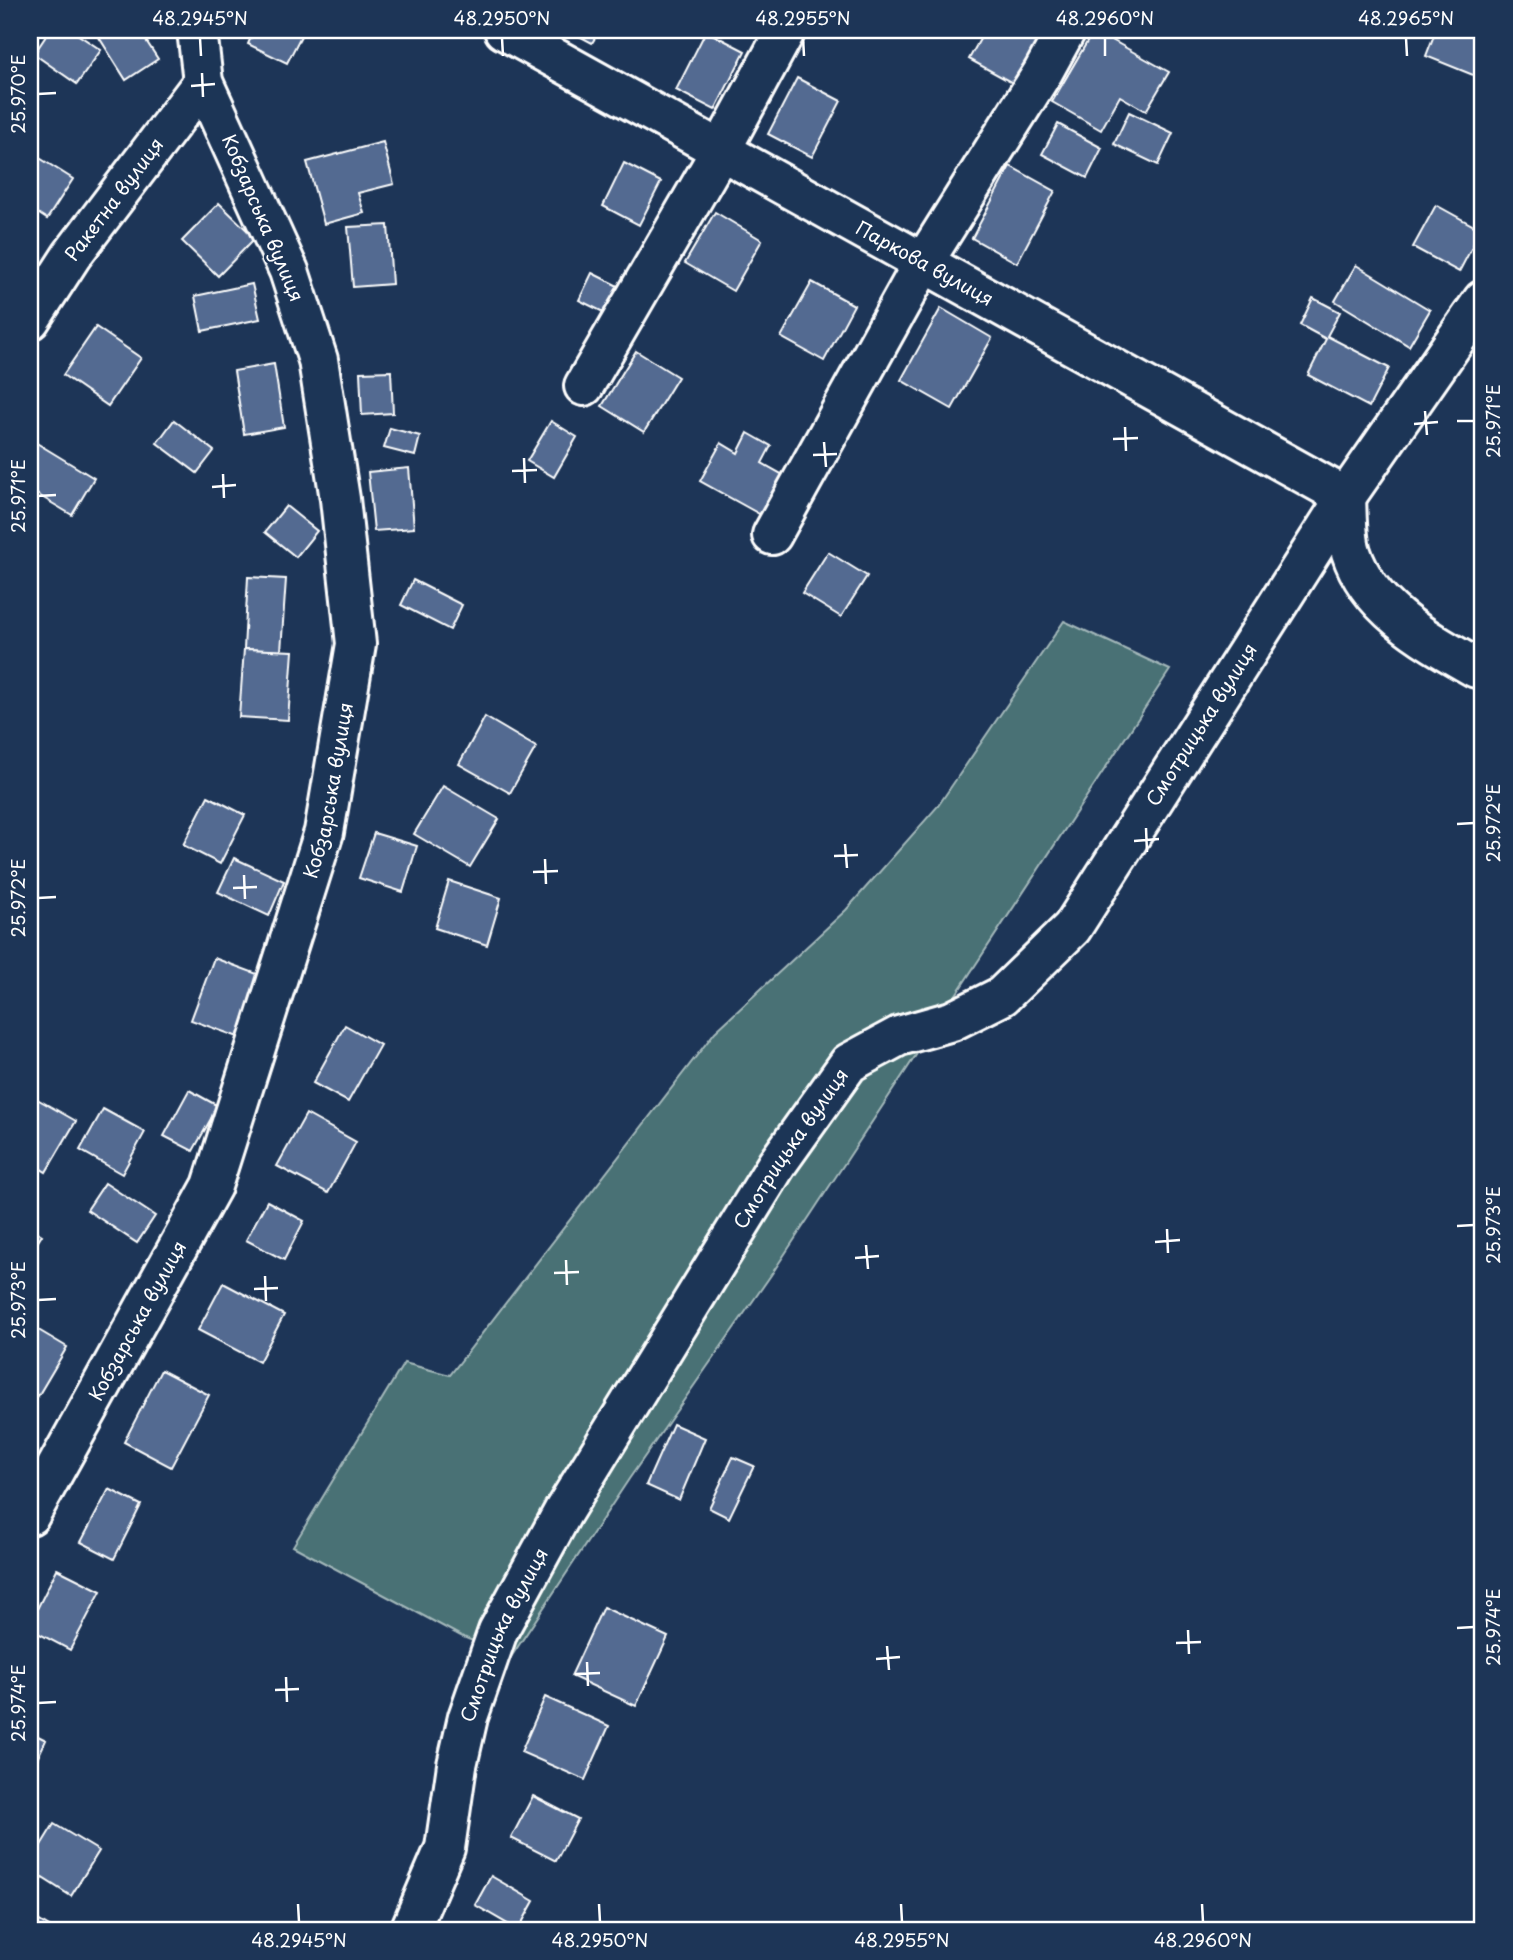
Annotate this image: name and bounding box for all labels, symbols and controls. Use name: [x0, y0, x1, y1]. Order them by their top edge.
text: 48.2945°N: [152, 4, 248, 31]
text: 48.2950°N: [454, 4, 550, 31]
text: 48.2955°N: [755, 4, 851, 31]
text: 48.2960°N: [1056, 4, 1154, 31]
text: 48.2965°N: [1358, 4, 1454, 31]
text: 25.970°E: [4, 54, 31, 134]
street label: Кобзарська вулиця: [216, 130, 312, 305]
street label: Ракетна вулиця: [57, 131, 169, 267]
street label: Паркова вулиця: [851, 213, 999, 312]
text: 25.971°E: [1479, 384, 1506, 458]
text: 25.971°E: [4, 459, 31, 533]
street label: Смотрицька вулиця: [1138, 637, 1263, 811]
street label: Кобзарська вулиця: [295, 700, 359, 882]
text: 25.972°E: [1479, 783, 1506, 863]
text: 25.972°E: [4, 858, 31, 938]
street label: Смотрицька вулиця: [726, 1062, 854, 1234]
text: 25.973°E: [1479, 1186, 1506, 1264]
street label: Кобзарська вулиця: [81, 1235, 192, 1405]
text: 25.973°E: [4, 1261, 31, 1339]
street label: Смотрицька вулиця: [452, 1542, 554, 1726]
text: 25.974°E: [1479, 1588, 1506, 1666]
text: 25.974°E: [4, 1664, 31, 1742]
text: 48.2945°N: [251, 1926, 347, 1953]
text: 48.2950°N: [552, 1926, 648, 1953]
text: 48.2955°N: [854, 1926, 950, 1953]
text: 48.2960°N: [1154, 1926, 1252, 1953]

